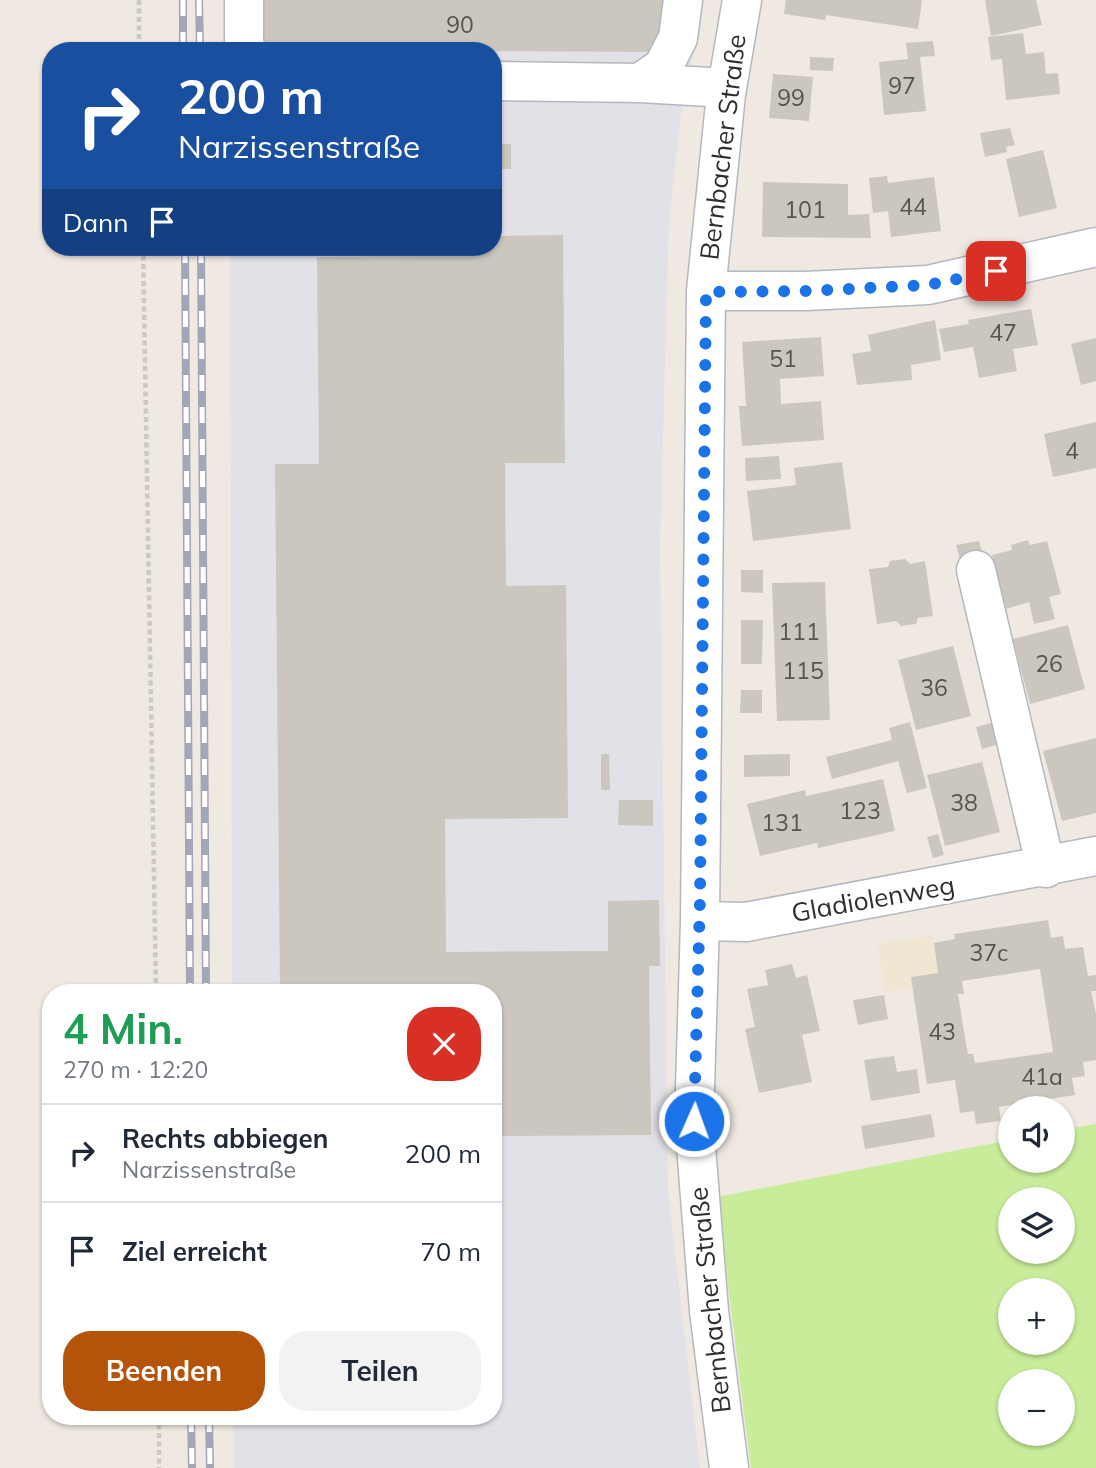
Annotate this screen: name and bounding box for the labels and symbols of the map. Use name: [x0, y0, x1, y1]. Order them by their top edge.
house number: 90: [446, 10, 474, 39]
street label: Bernbacher Straße: [692, 32, 753, 262]
house number: 97: [888, 71, 916, 100]
house number: 99: [777, 83, 805, 112]
house number: 44: [899, 192, 927, 221]
house number: 101: [784, 195, 826, 224]
pin: [966, 241, 1026, 301]
house number: 47: [989, 318, 1017, 347]
house number: 51: [769, 344, 797, 373]
house number: 4: [1065, 436, 1079, 465]
house number: 111: [778, 617, 820, 646]
house number: 26: [1035, 649, 1063, 678]
house number: 115: [782, 656, 824, 685]
house number: 36: [920, 673, 948, 702]
house number: 38: [950, 788, 978, 817]
house number: 123: [839, 796, 881, 825]
house number: 131: [761, 808, 803, 837]
street label: Gladiolenweg: [789, 868, 957, 929]
house number: 37c: [970, 938, 1009, 967]
house number: 43: [928, 1017, 956, 1046]
house number: 41a: [1021, 1062, 1063, 1091]
position arrow: [657, 1084, 731, 1158]
street label: Bernbacher Straße: [681, 1185, 738, 1415]

